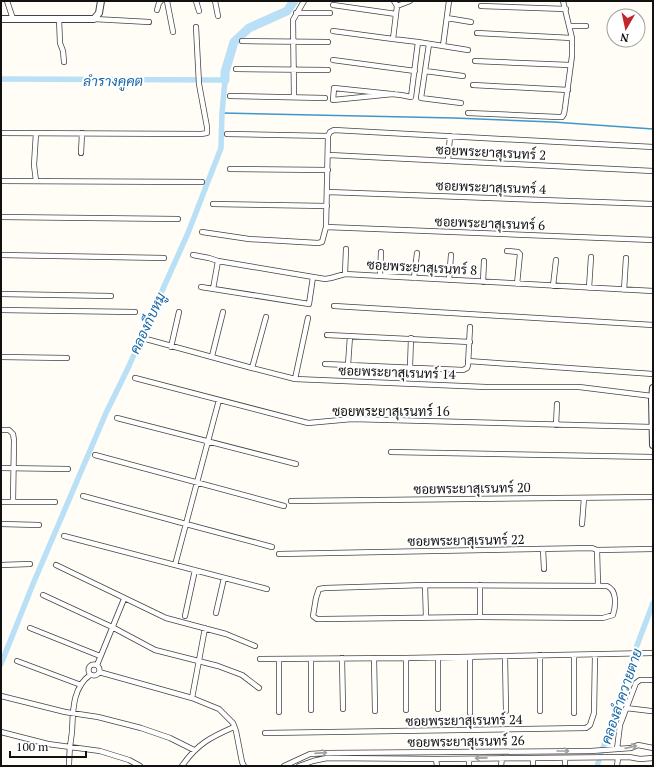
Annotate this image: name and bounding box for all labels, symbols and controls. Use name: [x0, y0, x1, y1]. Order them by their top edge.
north arrow: [606, 8, 646, 48]
text: N: [619, 30, 630, 45]
water label: ลำรางคูคต: [83, 71, 143, 91]
street label: ซอยพระยาสุเรนทร์ 2: [435, 140, 547, 165]
street label: ซอยพระยาสุเรนทร์ 4: [435, 176, 547, 199]
street label: ซอยพระยาสุเรนทร์ 6: [434, 212, 546, 235]
street label: ซอยพระยาสุเรนทร์ 8: [366, 255, 478, 280]
water label: คลองกีบหมู: [124, 289, 171, 357]
street label: ซอยพระยาสุเรนทร์ 14: [338, 361, 456, 384]
street label: ซอยพระยาสุเรนทร์ 16: [332, 402, 450, 421]
street label: ซอยพระยาสุเรนทร์ 20: [413, 478, 531, 499]
street label: ซอยพระยาสุเรนทร์ 22: [407, 530, 525, 551]
water label: คลองลำควายตาย: [596, 646, 646, 746]
street label: ซอยพระยาสุเรนทร์ 24: [405, 710, 523, 731]
street label: ซอยพระยาสุเรนทร์ 26: [407, 731, 525, 752]
scale bar: [10, 733, 86, 759]
text: 100 m: [16, 739, 49, 754]
one-way arrow: [624, 743, 637, 751]
one-way arrow: [556, 747, 569, 755]
one-way arrow: [314, 750, 327, 757]
one-way arrow: [475, 754, 488, 762]

